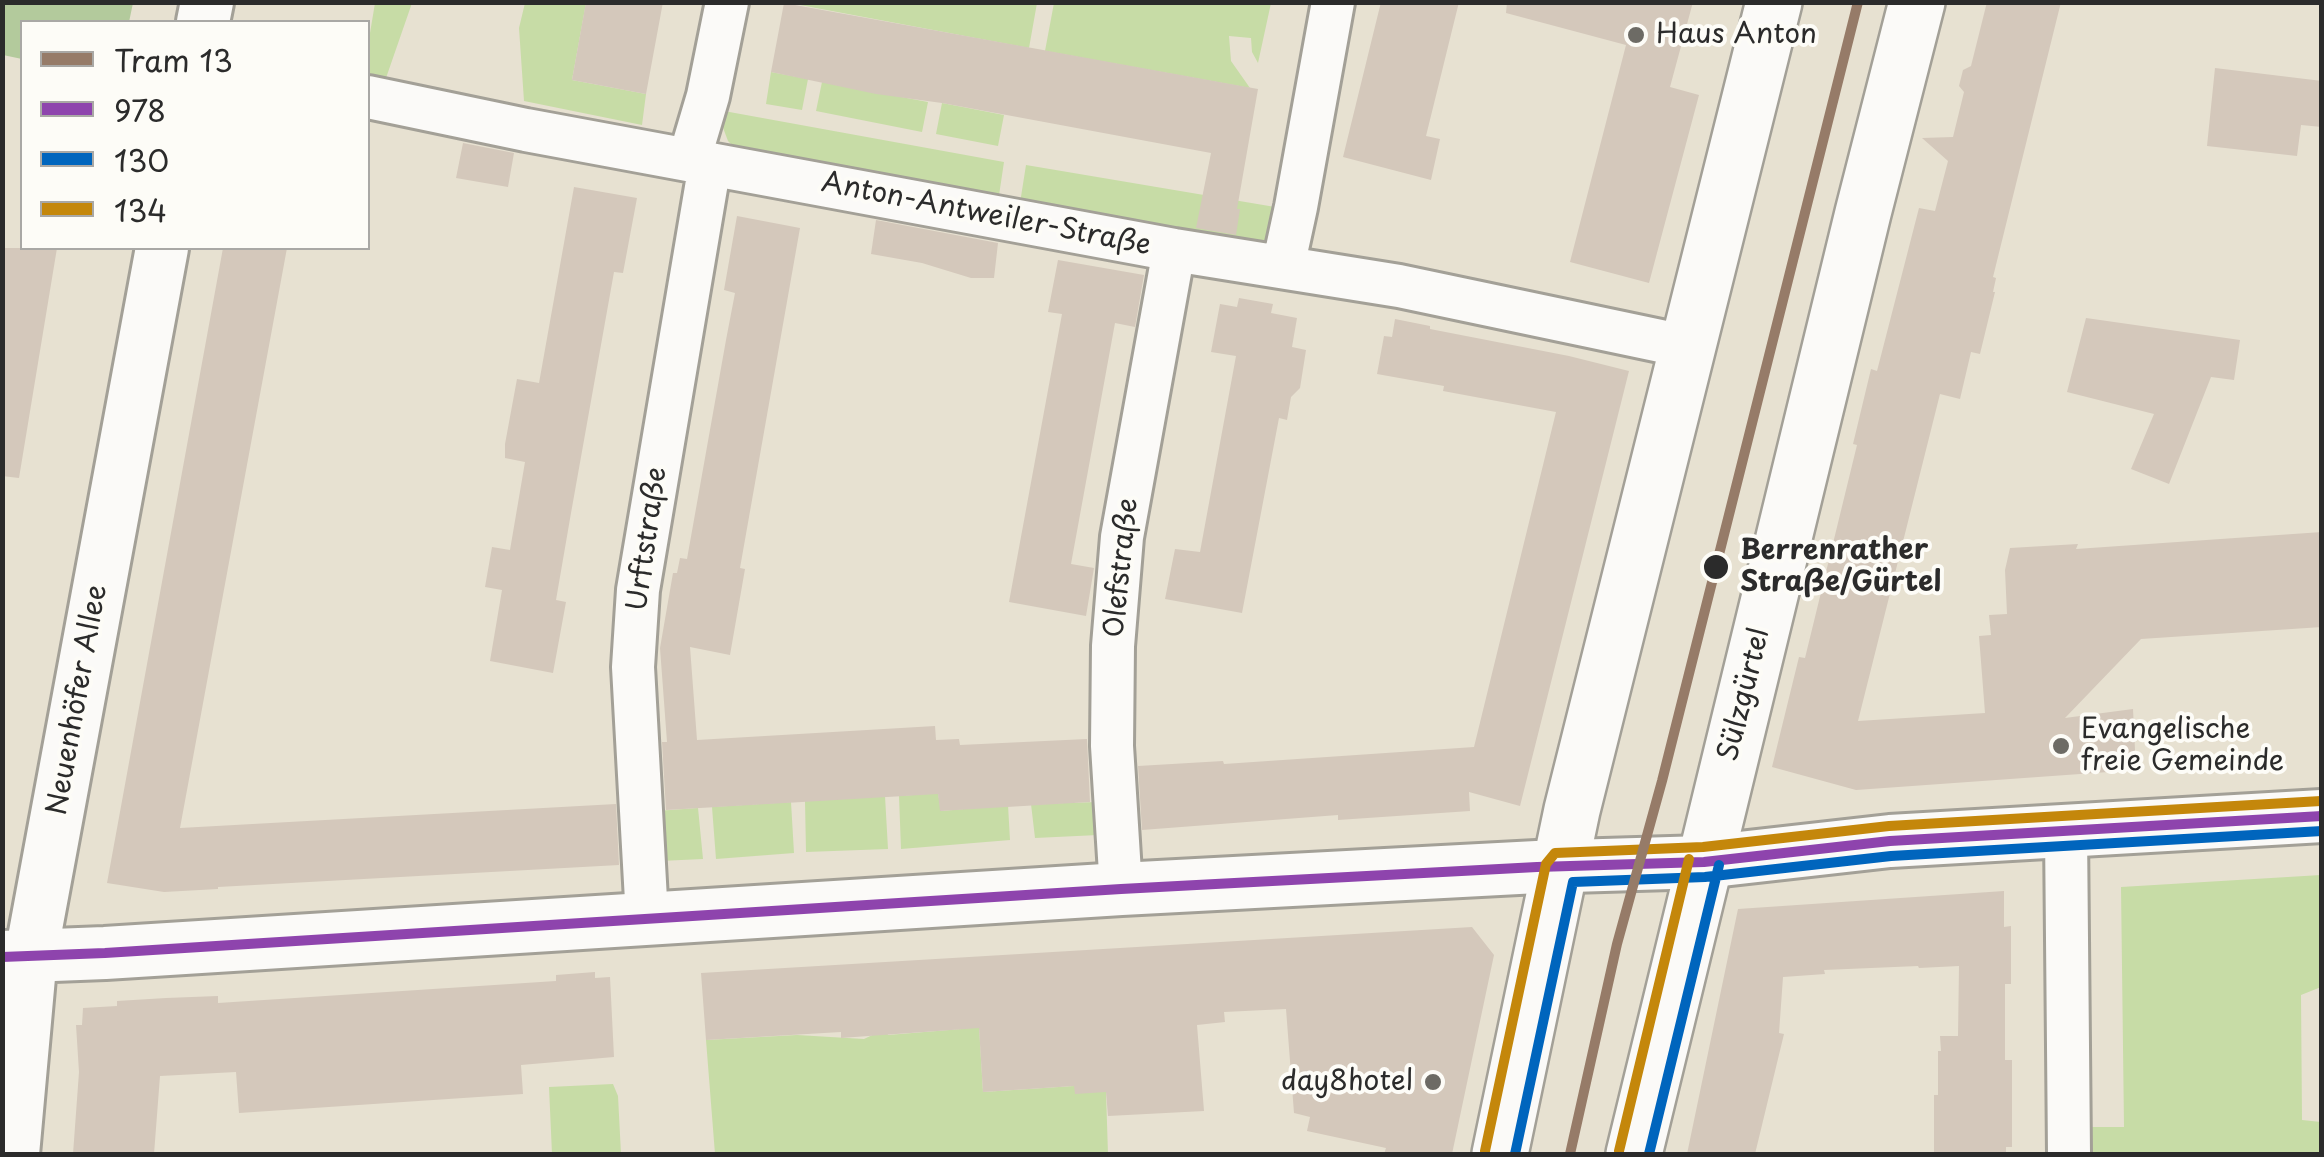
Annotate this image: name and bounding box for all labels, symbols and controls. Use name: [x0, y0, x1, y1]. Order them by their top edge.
place label: Haus Anton: [1656, 18, 1817, 52]
legend: [20, 20, 370, 250]
marker: Haus Anton: [1625, 24, 1647, 46]
text: Tram 13: [114, 37, 233, 82]
text: 978: [114, 87, 166, 132]
text: 130: [114, 137, 169, 182]
street label: Anton-Antweiler-Straße: [818, 167, 1154, 263]
text: 134: [114, 187, 167, 232]
street label: Urftstraße: [621, 465, 675, 613]
street label: Olefstraße: [1098, 496, 1146, 640]
place label: Berrenrather Straße/Gürtel: [1740, 534, 1941, 600]
marker: Berrenrather Straße/Gürtel: [1701, 552, 1731, 582]
street label: Neuenhöfer Allee: [41, 582, 115, 818]
street label: Sülzgürtel: [1712, 625, 1778, 765]
place label: Evangelische freie Gemeinde: [2081, 713, 2284, 779]
marker: Evangelische freie Gemeinde: [2050, 735, 2072, 757]
place label: day8hotel: [1281, 1065, 1413, 1099]
marker: day8hotel: [1422, 1071, 1444, 1093]

